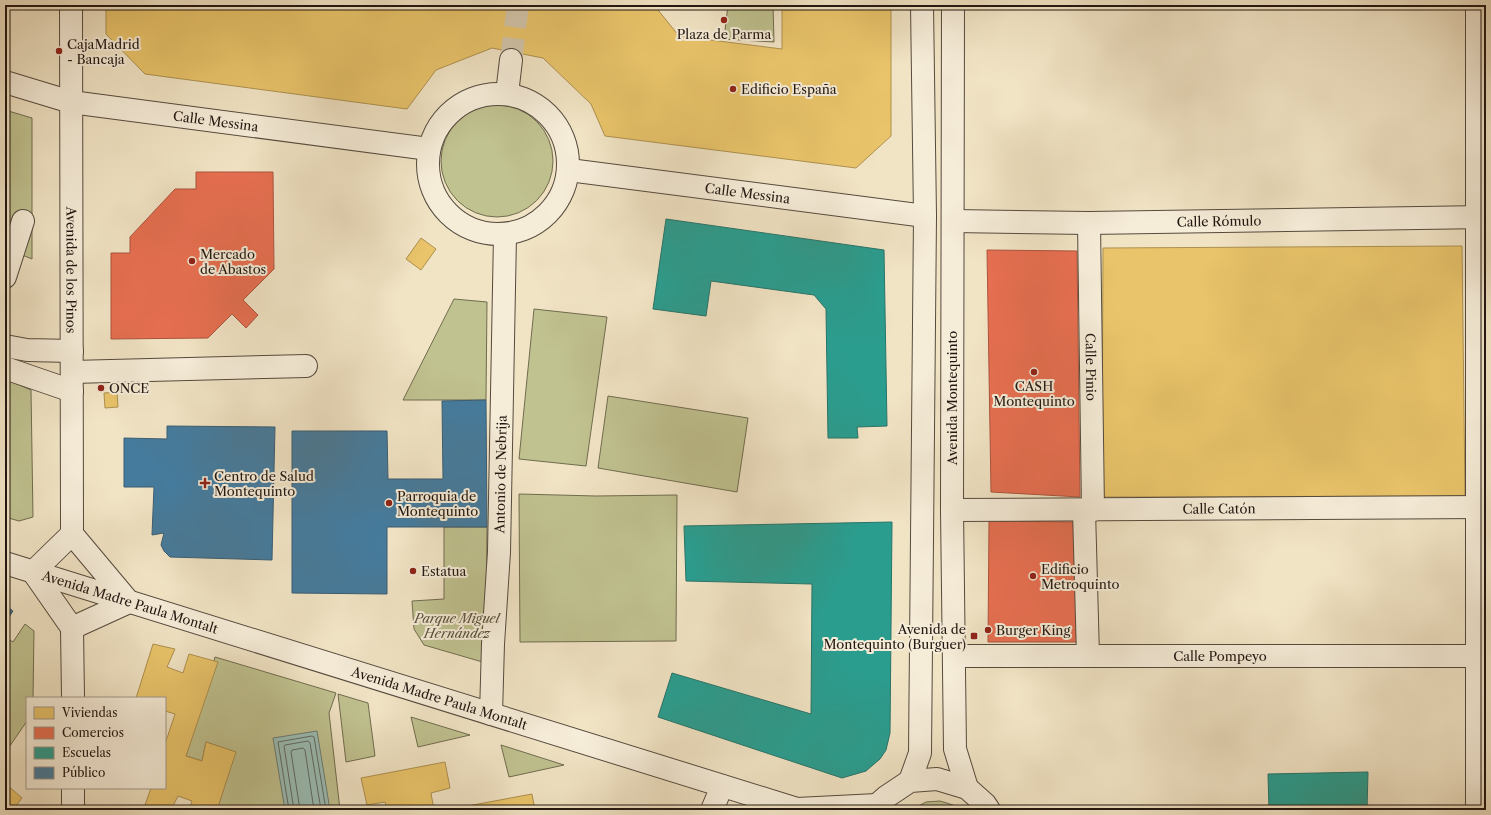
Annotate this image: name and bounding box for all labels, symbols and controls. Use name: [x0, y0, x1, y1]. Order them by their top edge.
marker: Plaza de Parma: [719, 15, 729, 25]
place label: Plaza de Parma: [677, 26, 771, 42]
place label: CajaMadrid - Bancaja: [67, 36, 140, 67]
marker: CajaMadrid - Bancaja: [54, 46, 64, 56]
place label: Edificio España: [741, 81, 837, 97]
marker: Edificio España: [728, 84, 738, 94]
street label: Calle Messina: [172, 107, 260, 135]
street label: Calle Messina: [704, 180, 791, 207]
street label: Avenida de los Pinos: [63, 205, 80, 334]
street label: Calle Rómulo: [1176, 212, 1261, 230]
place label: Mercado de Abastos: [200, 246, 267, 277]
marker: Mercado de Abastos: [187, 256, 197, 266]
street label: Avenida Montequinto: [944, 331, 960, 466]
street label: Calle Pinio: [1083, 333, 1099, 401]
marker: CASH Montequinto: [1029, 367, 1039, 377]
place label: CASH Montequinto: [993, 378, 1075, 409]
place label: ONCE: [109, 380, 149, 396]
marker: ONCE: [96, 383, 106, 393]
street label: Antonio de Nebrija: [491, 415, 510, 534]
place label: Centro de Salud Montequinto: [214, 468, 314, 499]
marker: Centro de Salud Montequinto: [199, 477, 211, 489]
place label: Parroquia de Montequinto: [397, 488, 478, 519]
marker: Parroquia de Montequinto: [384, 498, 394, 508]
street label: Calle Catón: [1182, 500, 1256, 517]
place label: Edificio Metroquinto: [1041, 561, 1120, 592]
place label: Estatua: [421, 563, 467, 579]
marker: Estatua: [408, 566, 418, 576]
street label: Avenida Madre Paula Montalt: [39, 567, 220, 637]
marker: Edificio Metroquinto: [1028, 571, 1038, 581]
park label: Parque Miguel Hernández: [413, 610, 501, 641]
place label: Avenida de Montequinto (Burguer): [823, 621, 966, 652]
place label: Burger King: [996, 622, 1070, 638]
marker: Burger King: [983, 625, 993, 635]
marker: Avenida de Montequinto (Burguer): [969, 631, 979, 641]
street label: Calle Pompeyo: [1173, 648, 1267, 664]
street label: Avenida Madre Paula Montalt: [349, 663, 530, 733]
legend: [26, 697, 166, 789]
text: Viviendas: [61, 705, 117, 720]
text: Comercios: [62, 725, 124, 740]
text: Escuelas: [62, 745, 111, 760]
text: Público: [62, 765, 105, 780]

